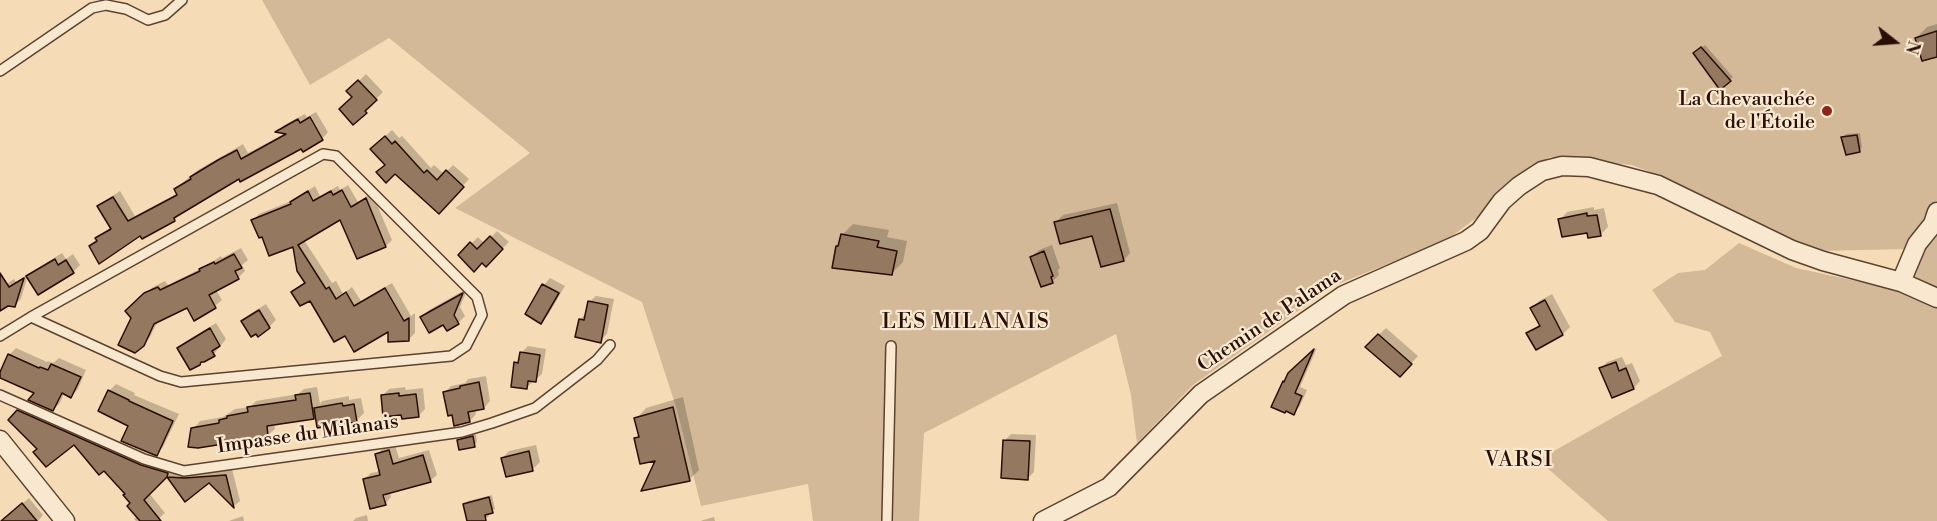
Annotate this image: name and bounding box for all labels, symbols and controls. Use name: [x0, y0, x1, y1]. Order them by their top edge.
north arrow: [1865, 12, 1925, 72]
text: N: [1901, 38, 1924, 56]
place label: La Chevauchée de l'Étoile: [1678, 88, 1815, 135]
marker: La Chevauchée de l'Étoile: [1820, 104, 1834, 118]
street label: Chemin de Palama: [1194, 264, 1346, 378]
district label: LES MILANAIS: [882, 310, 1050, 336]
street label: Impasse du Milanais: [216, 410, 400, 460]
district label: VARSI: [1484, 448, 1554, 474]

